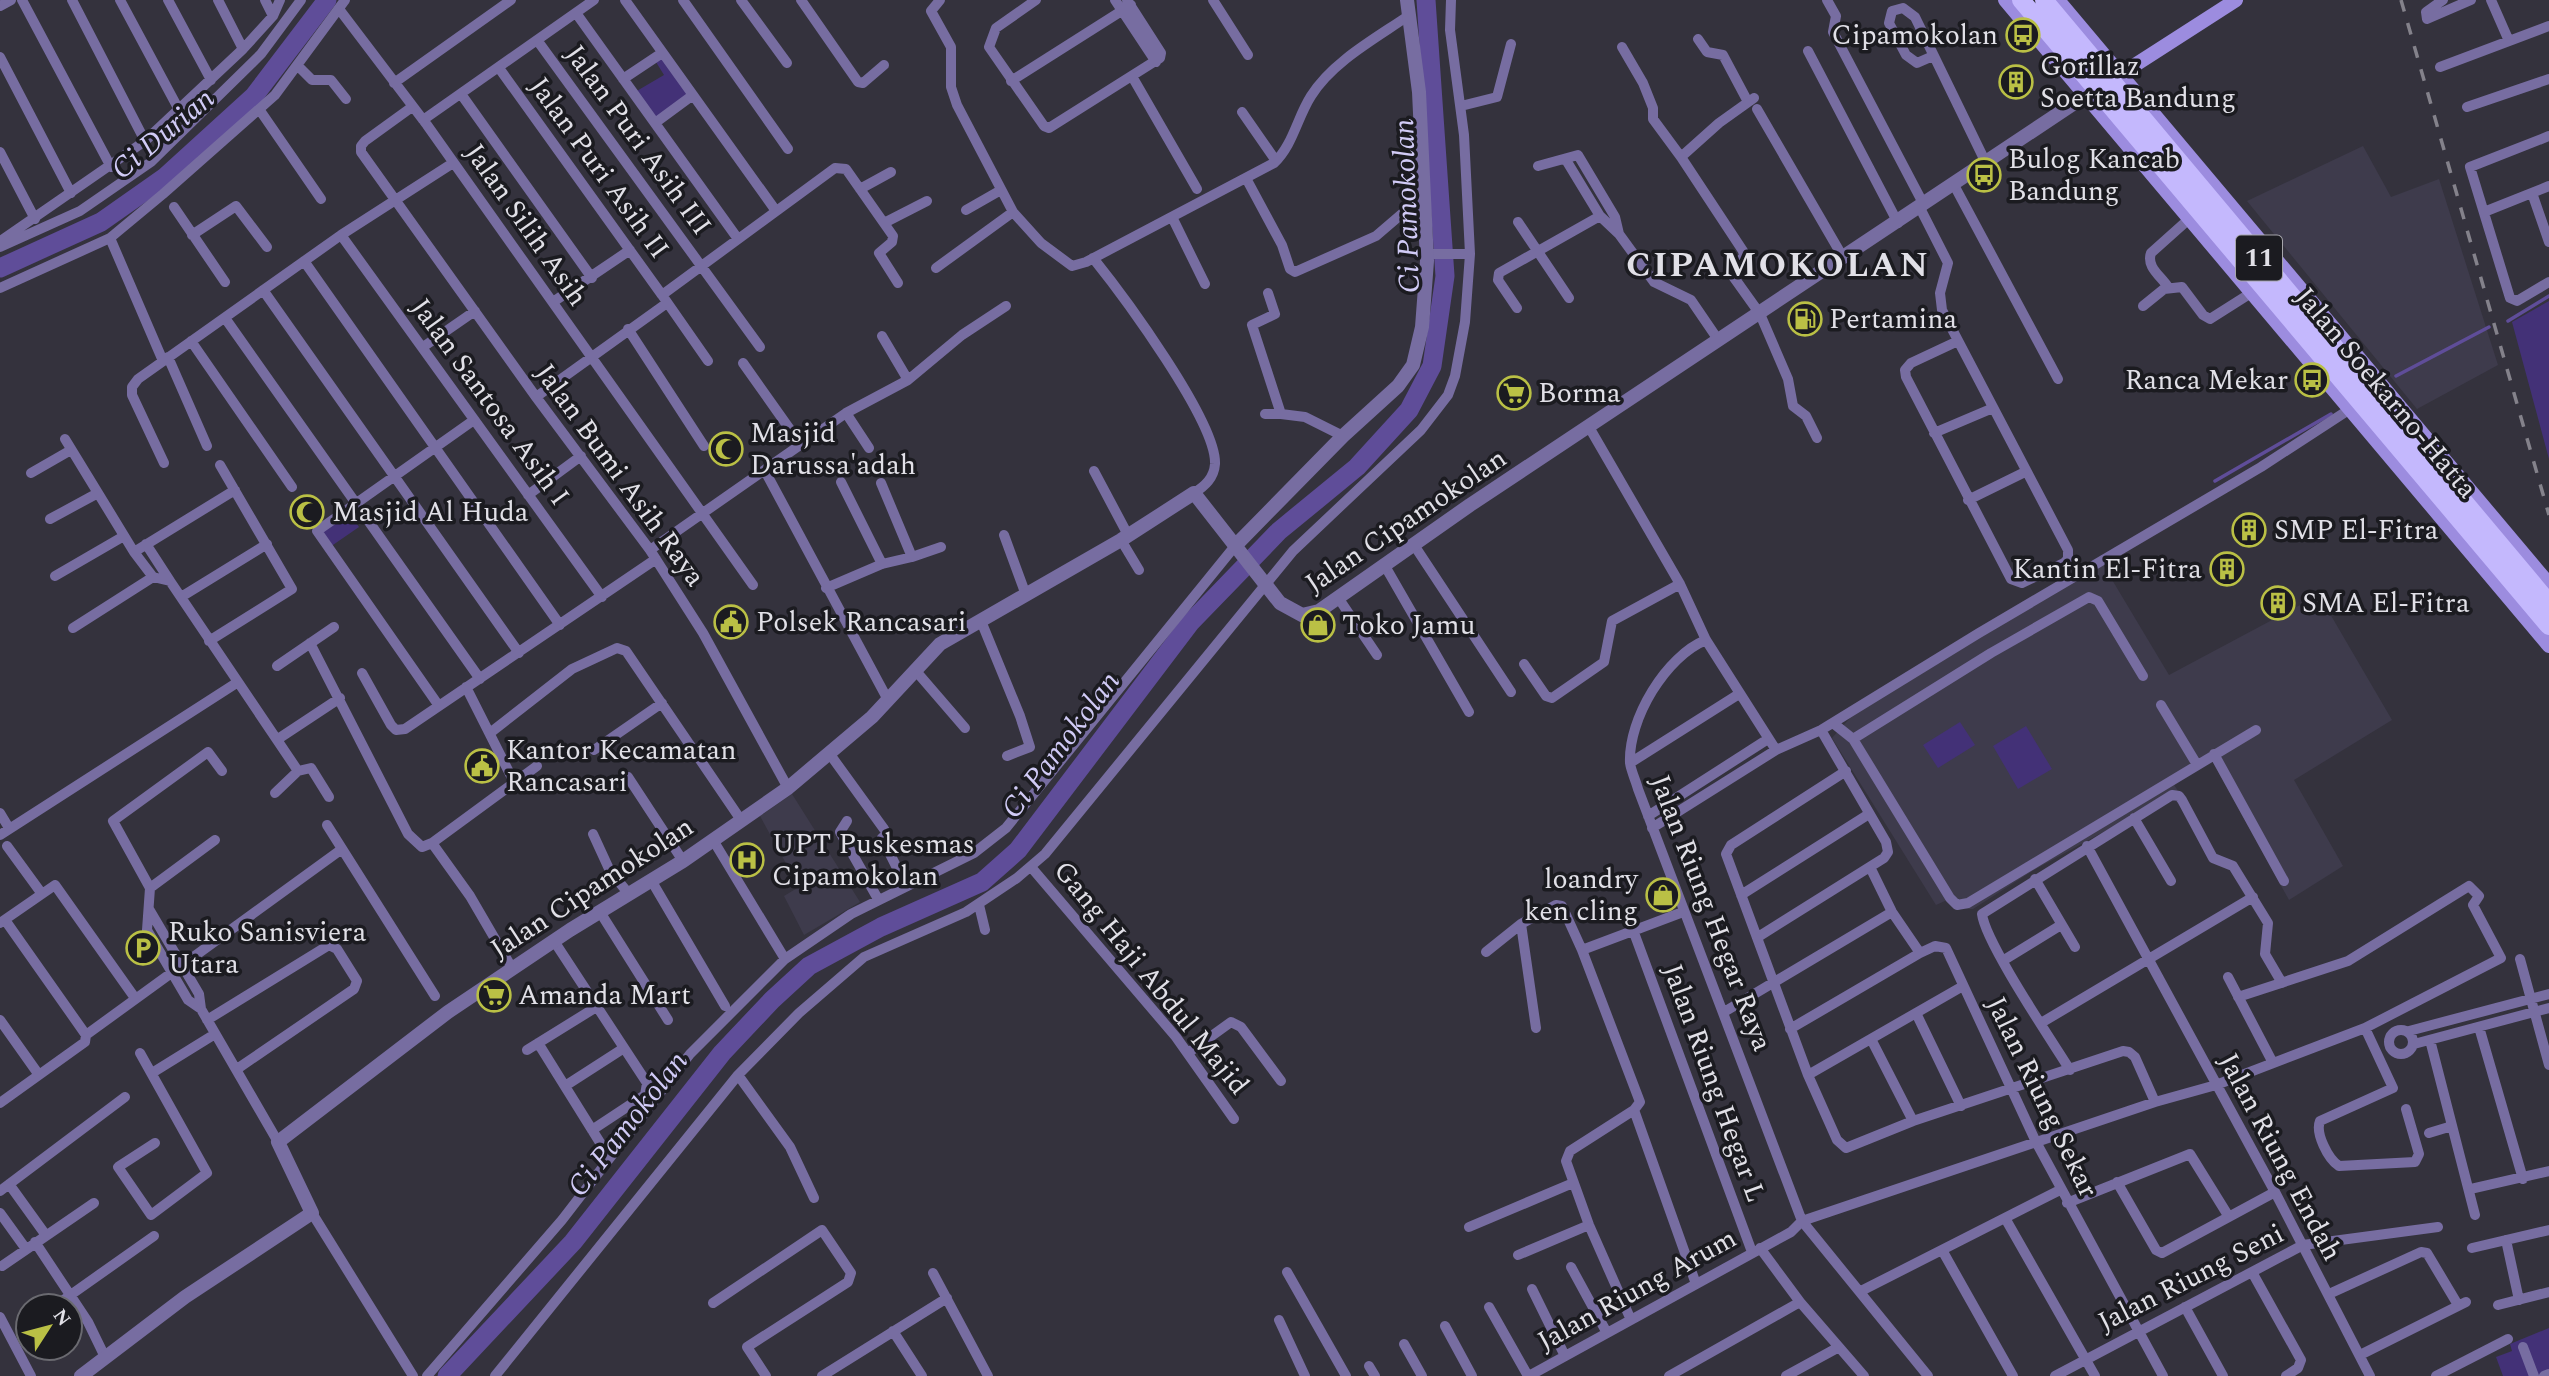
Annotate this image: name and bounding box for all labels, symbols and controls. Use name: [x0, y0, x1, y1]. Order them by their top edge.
place label: Cipamokolan: [1832, 14, 1998, 57]
bus stop icon: Cipamokolan: [2004, 16, 2042, 54]
street label: Jalan Puri Asih III: [558, 38, 718, 242]
place label: Gorillaz Soetta Bandung: [2040, 45, 2236, 120]
building icon: Gorillaz Soetta Bandung: [1997, 63, 2035, 101]
street label: Jalan Puri Asih II: [522, 71, 676, 265]
water label: Ci Durian: [101, 77, 225, 191]
water label: Ci Pamokolan: [1381, 118, 1433, 294]
street label: Jalan Silih Asih: [454, 135, 598, 315]
place label: Bulog Kancab Bandung: [2008, 138, 2180, 213]
bus stop icon: Bulog Kancab Bandung: [1965, 156, 2003, 194]
road number: 11: [2236, 235, 2282, 280]
district label: CIPAMOKOLAN: [1626, 239, 1930, 292]
street label: Jalan Soekarno-Hatta: [2284, 278, 2488, 509]
street label: Jalan Santosa Asih I: [400, 289, 580, 515]
place label: Pertamina: [1829, 298, 1957, 341]
fuel station icon: Pertamina: [1786, 300, 1824, 338]
street label: Jalan Bumi Asih Raya: [524, 354, 716, 596]
place label: Ranca Mekar: [2125, 359, 2288, 402]
bus stop icon: Ranca Mekar: [2293, 361, 2331, 399]
place label: Borma: [1538, 372, 1621, 415]
supermarket icon: Borma: [1495, 374, 1533, 412]
place label: Masjid Darussa'adah: [750, 412, 916, 487]
mosque icon: Masjid Darussa'adah: [707, 430, 745, 468]
street label: Jalan Cipamokolan: [1296, 437, 1516, 605]
place label: Masjid Al Huda: [332, 491, 529, 534]
mosque icon: Masjid Al Huda: [288, 493, 326, 531]
place label: SMP El-Fitra: [2274, 509, 2439, 552]
building icon: SMP El-Fitra: [2230, 511, 2268, 549]
place label: Kantin El-Fitra: [2013, 548, 2202, 591]
building icon: Kantin El-Fitra: [2208, 550, 2246, 588]
place label: SMA El-Fitra: [2302, 582, 2470, 625]
building icon: SMA El-Fitra: [2259, 584, 2297, 622]
place label: Polsek Rancasari: [756, 601, 966, 644]
public building icon: Polsek Rancasari: [712, 603, 750, 641]
place label: Toko Jamu: [1342, 604, 1475, 647]
shop icon: Toko Jamu: [1299, 606, 1337, 644]
water label: Ci Pamokolan: [990, 661, 1132, 829]
place label: Kantor Kecamatan Rancasari: [506, 729, 736, 804]
public building icon: Kantor Kecamatan Rancasari: [463, 747, 501, 785]
street label: Jalan Riung Hegar Raya: [1638, 769, 1784, 1058]
street label: Jalan Cipamokolan: [482, 806, 702, 970]
place label: UPT Puskesmas Cipamokolan: [772, 823, 975, 898]
hospital icon: UPT Puskesmas Cipamokolan: [728, 841, 766, 879]
street label: Gang Haji Abdul Majid: [1043, 851, 1259, 1105]
place label: loandry ken cling: [1524, 858, 1640, 933]
shop icon: loandry ken cling: [1644, 876, 1682, 914]
place label: Ruko Sanisviera Utara: [168, 911, 367, 986]
parking icon: Ruko Sanisviera Utara: [124, 929, 162, 967]
street label: Jalan Riung Hegar L: [1651, 958, 1777, 1208]
place label: Amanda Mart: [518, 974, 691, 1017]
supermarket icon: Amanda Mart: [475, 976, 513, 1014]
street label: Jalan Riung Sekar: [1975, 989, 2109, 1205]
water label: Ci Pamokolan: [556, 1041, 700, 1207]
street label: Jalan Riung Endah: [2207, 1045, 2353, 1269]
street label: Jalan Riung Seni: [2090, 1212, 2292, 1344]
street label: Jalan Riung Arum: [1529, 1217, 1745, 1363]
north arrow: [14, 1292, 84, 1362]
text: N: [45, 1303, 78, 1333]

